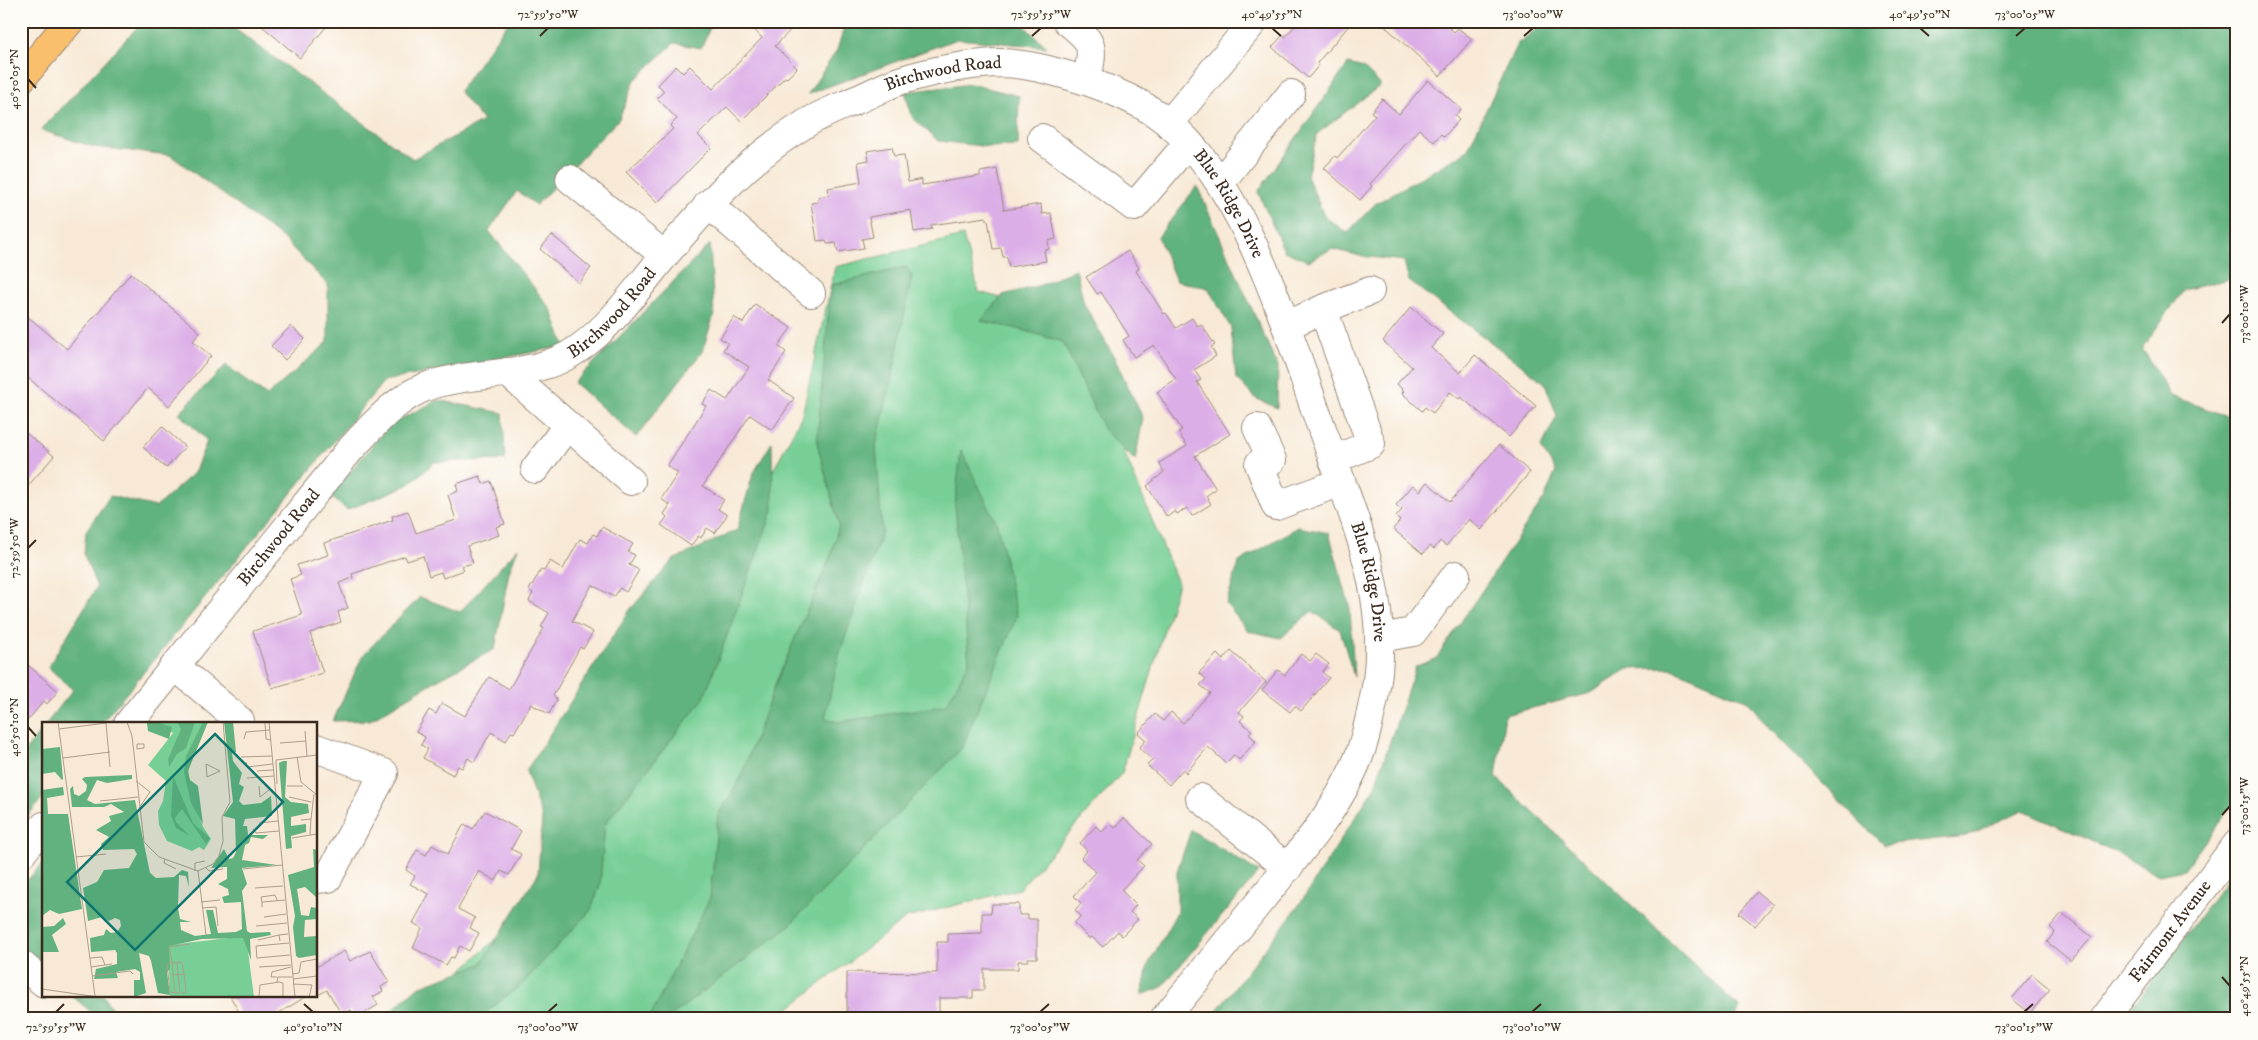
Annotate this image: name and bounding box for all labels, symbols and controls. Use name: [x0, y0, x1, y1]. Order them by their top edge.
text: 72°59'50"W: [518, 7, 579, 22]
text: 72°59'55"W: [1011, 7, 1072, 22]
text: 40°49'55"N: [1242, 7, 1303, 22]
text: 73°00'00"W: [1503, 7, 1564, 22]
text: 40°49'50"N: [1889, 7, 1951, 22]
text: 73°00'05"W: [1995, 7, 2056, 22]
text: 40°50'05"N: [7, 48, 22, 109]
street label: Birchwood Road: [881, 52, 1002, 96]
street label: Blue Ridge Drive: [1188, 145, 1269, 262]
street label: Birchwood Road: [564, 263, 661, 364]
text: 73°00'10"W: [2237, 284, 2252, 343]
street label: Birchwood Road: [233, 484, 325, 591]
text: 72°59'50"W: [7, 517, 22, 578]
street label: Blue Ridge Drive: [1345, 519, 1390, 643]
text: 40°50'10"N: [7, 697, 22, 757]
inset map: [42, 722, 318, 998]
text: 73°00'15"W: [2237, 776, 2252, 835]
street label: Fairmont Avenue: [2125, 876, 2216, 987]
text: 40°49'55"N: [2237, 955, 2252, 1016]
text: 72°59'55"W: [26, 1020, 87, 1035]
text: 40°50'10"N: [283, 1020, 343, 1035]
text: 73°00'00"W: [518, 1020, 579, 1035]
text: 73°00'05"W: [1010, 1020, 1071, 1035]
text: 73°00'10"W: [1503, 1020, 1562, 1035]
text: 73°00'15"W: [1995, 1020, 2054, 1035]

